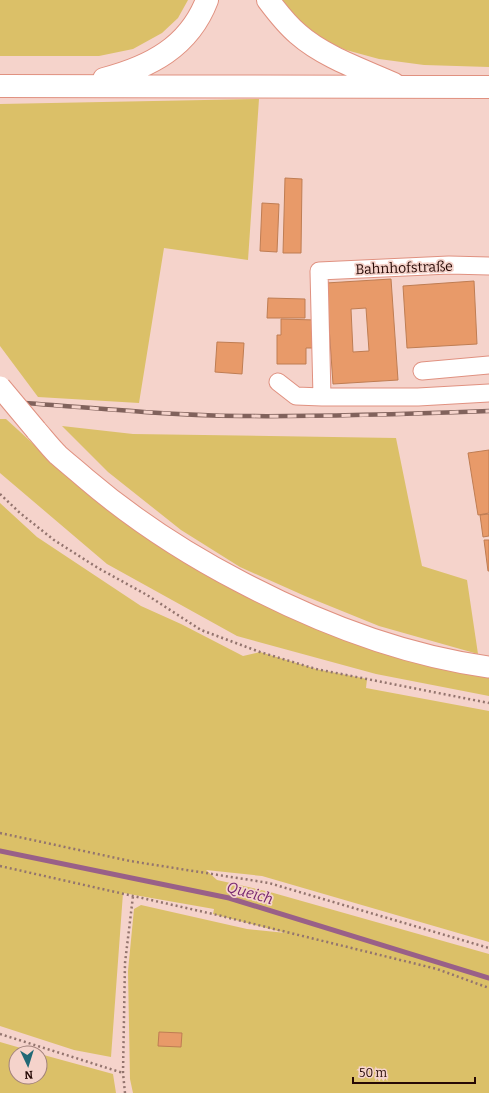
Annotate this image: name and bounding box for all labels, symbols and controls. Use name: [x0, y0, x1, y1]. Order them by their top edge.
street label: Bahnhofstraße: [355, 258, 453, 278]
water label: Queich: [225, 878, 275, 908]
north arrow: [8, 1045, 48, 1085]
scale bar: [353, 1059, 475, 1085]
text: 50 m: [359, 1066, 388, 1080]
text: N: [23, 1068, 33, 1081]

